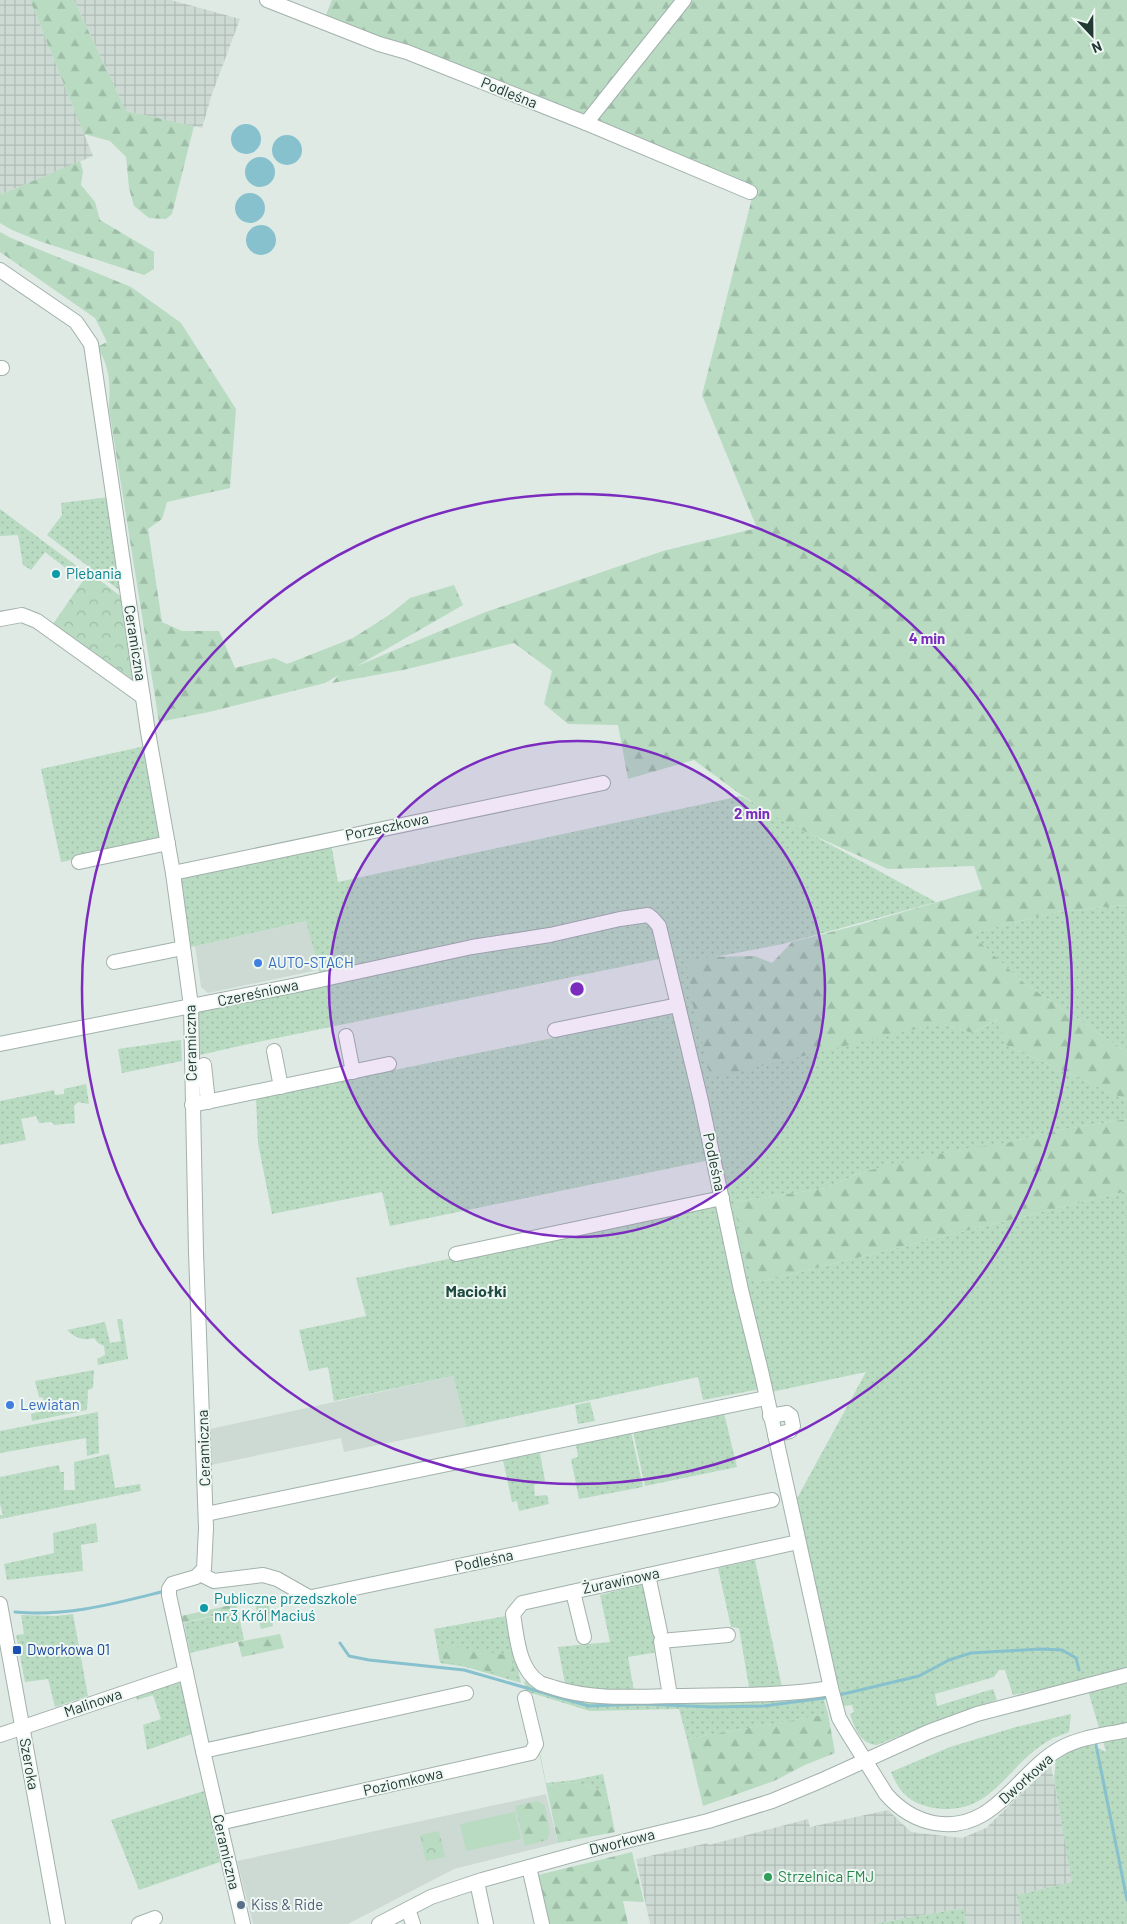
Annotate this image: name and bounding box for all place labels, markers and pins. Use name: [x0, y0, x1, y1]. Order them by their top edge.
place label: Plebania: [66, 564, 122, 582]
marker: Plebania: [50, 568, 62, 580]
place label: AUTO-STACH: [268, 953, 354, 971]
marker: AUTO-STACH: [252, 957, 264, 969]
centre of rings: [568, 980, 586, 998]
place label: Lewiatan: [20, 1395, 80, 1413]
marker: Lewiatan: [4, 1399, 16, 1411]
place label: Publiczne przedszkole nr 3 Król Maciuś: [214, 1589, 357, 1624]
marker: Publiczne przedszkole nr 3 Król Maciuś: [198, 1602, 210, 1614]
place label: Dworkowa 01: [27, 1640, 110, 1658]
marker: Dworkowa 01: [11, 1644, 23, 1656]
place label: Strzelnica FMJ: [778, 1867, 874, 1885]
marker: Strzelnica FMJ: [762, 1871, 774, 1883]
place label: Kiss & Ride: [251, 1895, 323, 1913]
marker: Kiss & Ride: [235, 1899, 247, 1911]

